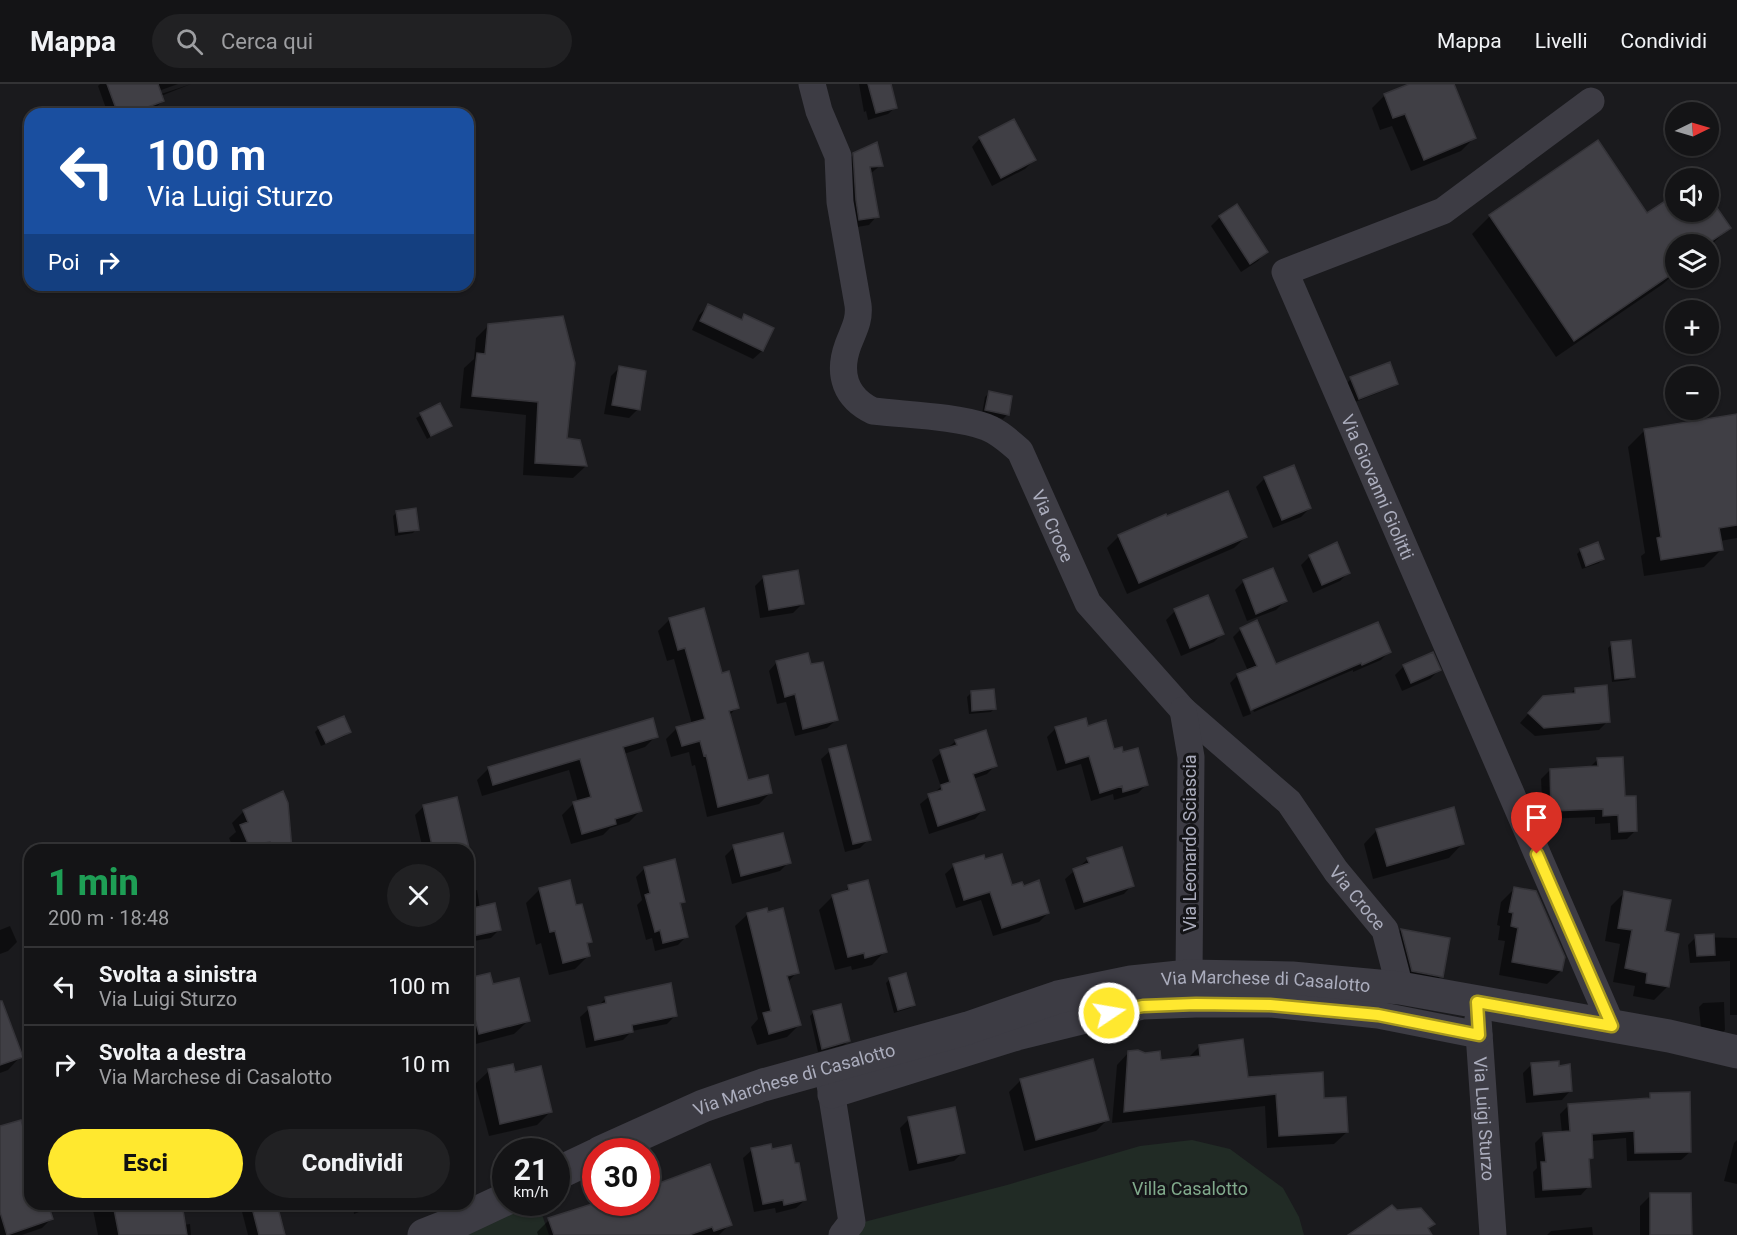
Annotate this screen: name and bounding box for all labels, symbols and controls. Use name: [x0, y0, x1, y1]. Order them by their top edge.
search box: [152, 14, 572, 68]
text: Mappa: [30, 25, 116, 58]
icon: search: [173, 25, 206, 58]
text: Cerca qui: [221, 29, 313, 54]
text: Mappa: [1437, 29, 1502, 53]
text: Livelli: [1535, 29, 1588, 53]
text: Condividi: [1621, 29, 1707, 53]
north arrow: [1665, 102, 1719, 156]
map controls: [1665, 102, 1719, 420]
text: 100 m: [147, 131, 266, 180]
icon: left: [48, 132, 126, 210]
button: sound: [1665, 168, 1719, 222]
text: Via Luigi Sturzo: [147, 181, 333, 213]
button: layers: [1665, 234, 1719, 288]
icon: right: [92, 246, 125, 279]
text: Poi: [48, 250, 80, 275]
button: +: [1665, 300, 1719, 354]
button: −: [1665, 366, 1719, 420]
street label: Via Giovanni Giolitti: [1338, 411, 1419, 563]
street label: Via Croce: [1028, 486, 1079, 565]
street label: Via Leonardo Sciascia: [1179, 754, 1200, 932]
pin: [1511, 792, 1562, 854]
icon: arrive: [1520, 801, 1553, 834]
street label: Via Croce: [1325, 861, 1391, 934]
text: 1 min: [48, 862, 139, 904]
button: close: [387, 864, 450, 927]
text: 200 m · 18:48: [48, 906, 169, 930]
text: Svolta a sinistra: [99, 962, 257, 987]
street label: Via Marchese di Casalotto: [1160, 965, 1371, 996]
icon: left: [48, 970, 81, 1003]
text: 100 m: [388, 974, 450, 999]
position arrow: [1077, 981, 1141, 1045]
text: Via Luigi Sturzo: [99, 987, 237, 1011]
street label: Via Marchese di Casalotto: [690, 1038, 897, 1120]
text: Svolta a destra: [99, 1040, 246, 1065]
icon: right: [48, 1048, 81, 1081]
text: 10 m: [401, 1052, 450, 1077]
street label: Via Luigi Sturzo: [1470, 1056, 1500, 1182]
text: Via Marchese di Casalotto: [99, 1065, 332, 1089]
button: Esci: [48, 1129, 243, 1198]
button: Condividi: [255, 1129, 450, 1198]
speed limit sign: 30: [582, 1138, 660, 1216]
text: 21: [514, 1152, 548, 1187]
park label: Villa Casalotto: [1132, 1178, 1248, 1199]
text: km/h: [513, 1183, 549, 1201]

